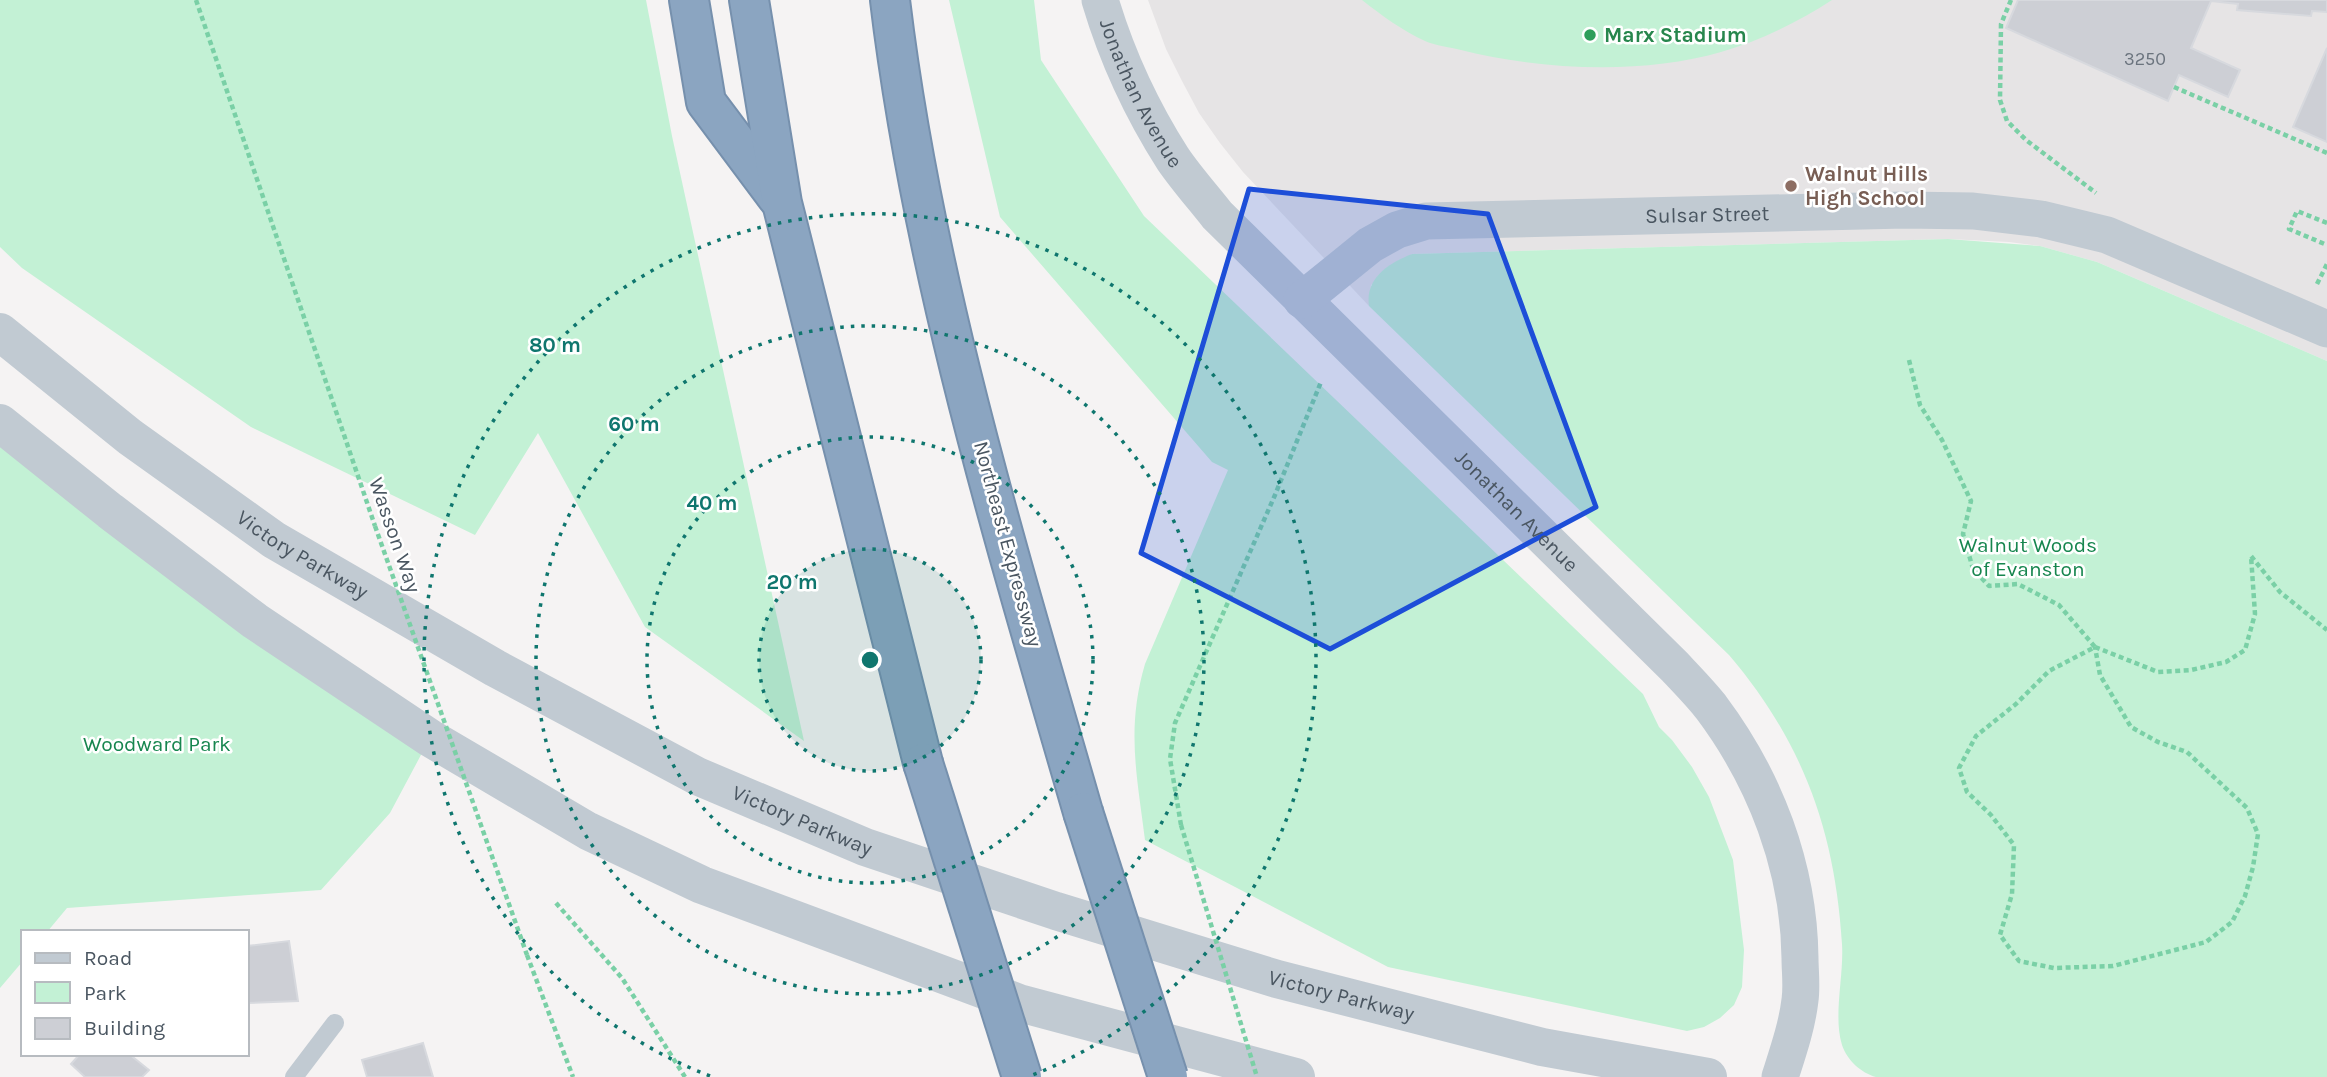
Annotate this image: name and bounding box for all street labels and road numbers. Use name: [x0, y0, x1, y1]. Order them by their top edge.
street label: Jonathan Avenue: [1095, 16, 1187, 173]
street label: Sulsar Street: [1645, 201, 1770, 228]
street label: Northeast Expressway: [969, 438, 1047, 650]
street label: Jonathan Avenue: [1450, 445, 1583, 577]
street label: Wasson Way: [364, 474, 426, 596]
street label: Victory Parkway: [232, 505, 373, 604]
street label: Victory Parkway: [729, 780, 876, 861]
street label: Victory Parkway: [1265, 965, 1417, 1026]

